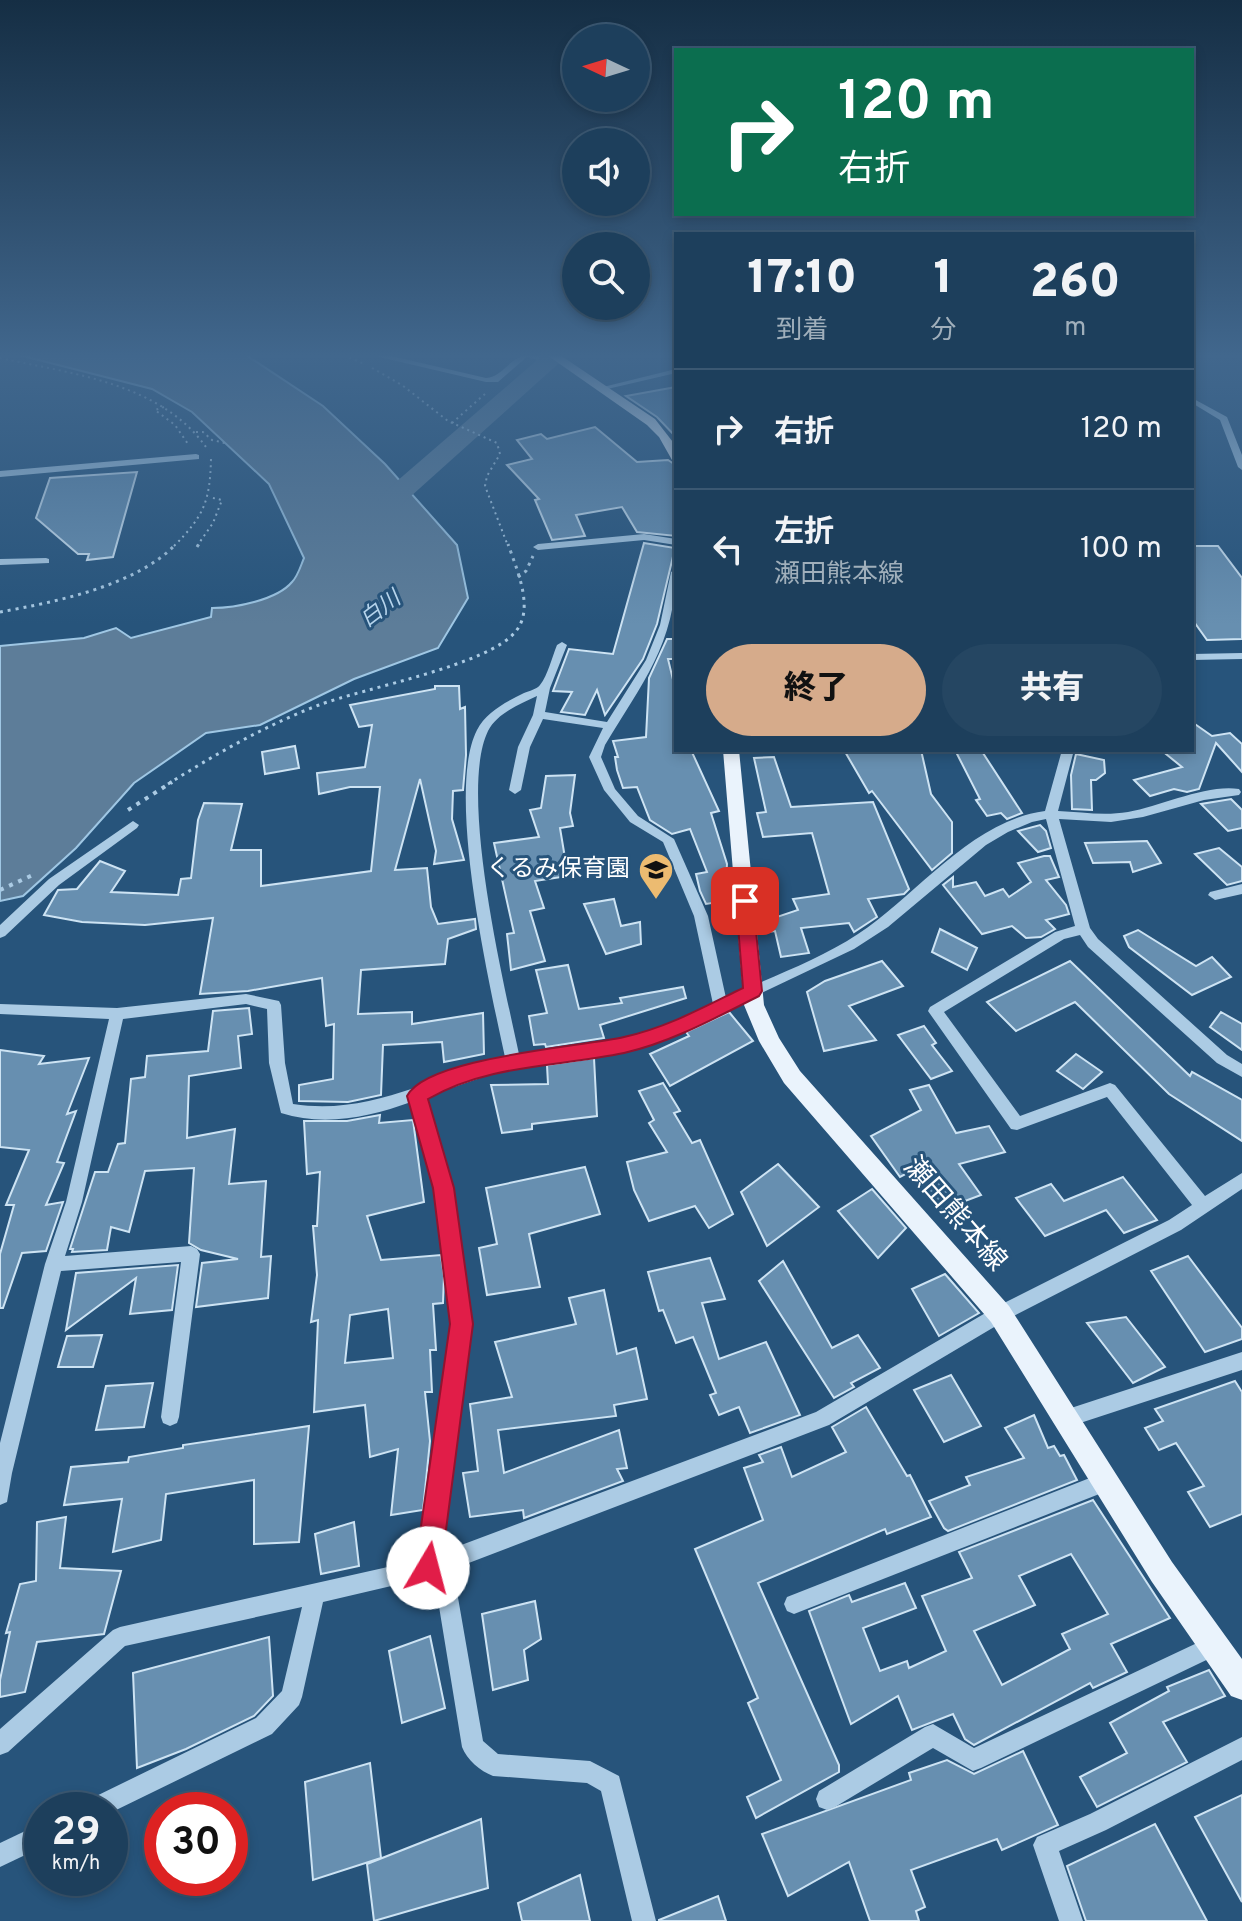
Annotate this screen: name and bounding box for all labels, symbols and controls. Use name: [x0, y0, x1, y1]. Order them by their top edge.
north arrow: [562, 24, 650, 112]
map controls: [562, 24, 650, 320]
text: 120 m: [838, 69, 995, 139]
icon: right: [706, 80, 810, 184]
button: sound: [562, 128, 650, 216]
text: 右折: [838, 148, 910, 194]
button: search: [562, 232, 650, 320]
text: 17:10: [747, 250, 857, 310]
text: 1: [934, 250, 953, 310]
text: 260: [1030, 254, 1121, 314]
text: m: [1064, 312, 1086, 345]
text: 到着: [776, 315, 828, 348]
text: 分: [930, 315, 956, 348]
icon: right: [706, 407, 750, 451]
text: 120 m: [1081, 411, 1162, 448]
text: 右折: [774, 415, 834, 452]
text: 左折: [774, 515, 834, 552]
icon: left: [706, 527, 750, 571]
text: 100 m: [1080, 531, 1162, 568]
text: 瀬田熊本線: [774, 559, 904, 592]
water label: 白川: [355, 585, 408, 634]
button: 終了: [706, 644, 926, 736]
button: 共有: [942, 644, 1162, 736]
school or university icon: くるみ保育園: [637, 851, 675, 901]
place label: くるみ保育園: [486, 855, 630, 885]
pin: [711, 867, 779, 935]
icon: arrive: [723, 879, 767, 923]
street label: 瀬田熊本線: [894, 1150, 1014, 1280]
position arrow: [386, 1526, 470, 1610]
speed limit sign: 30: [144, 1792, 248, 1896]
text: 29: [51, 1809, 101, 1859]
text: km/h: [52, 1851, 100, 1877]

